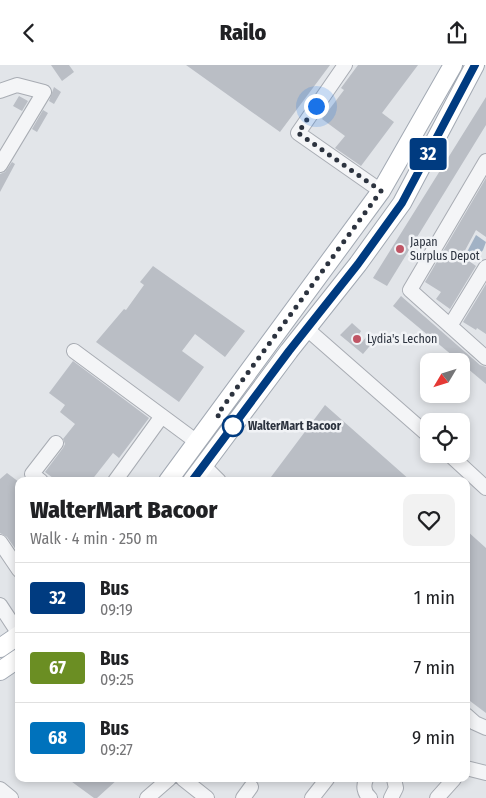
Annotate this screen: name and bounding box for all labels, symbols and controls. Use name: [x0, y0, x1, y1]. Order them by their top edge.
icon: back: [15, 19, 43, 47]
text: Railo: [220, 19, 266, 46]
icon: share: [443, 19, 471, 47]
your location: [304, 94, 329, 119]
line badge: 32: [406, 138, 450, 170]
text: 32: [420, 143, 436, 165]
place label: Japan Surplus Depot: [410, 235, 480, 263]
marker: Japan Surplus Depot: [394, 243, 406, 255]
place label: Lydia's Lechon: [367, 332, 437, 346]
marker: Lydia's Lechon: [351, 333, 363, 345]
north arrow: [420, 353, 470, 403]
map controls: [420, 353, 470, 463]
button: locate: [420, 413, 470, 463]
marker: WalterMart Bacoor: [222, 415, 244, 437]
place label: WalterMart Bacoor: [248, 419, 342, 433]
button: heart: [403, 494, 455, 546]
text: WalterMart Bacoor: [30, 496, 217, 524]
text: Walk · 4 min · 250 m: [30, 529, 158, 548]
text: Bus: [100, 577, 129, 600]
text: 1 min: [414, 586, 455, 609]
text: 32: [49, 587, 66, 609]
text: 09:19: [100, 600, 133, 619]
text: Bus: [100, 647, 129, 670]
text: 7 min: [413, 656, 455, 679]
text: 67: [49, 657, 66, 679]
text: 09:25: [100, 670, 134, 689]
text: Bus: [100, 717, 129, 740]
text: 9 min: [412, 726, 455, 749]
text: 68: [48, 727, 67, 749]
text: 09:27: [100, 740, 133, 759]

